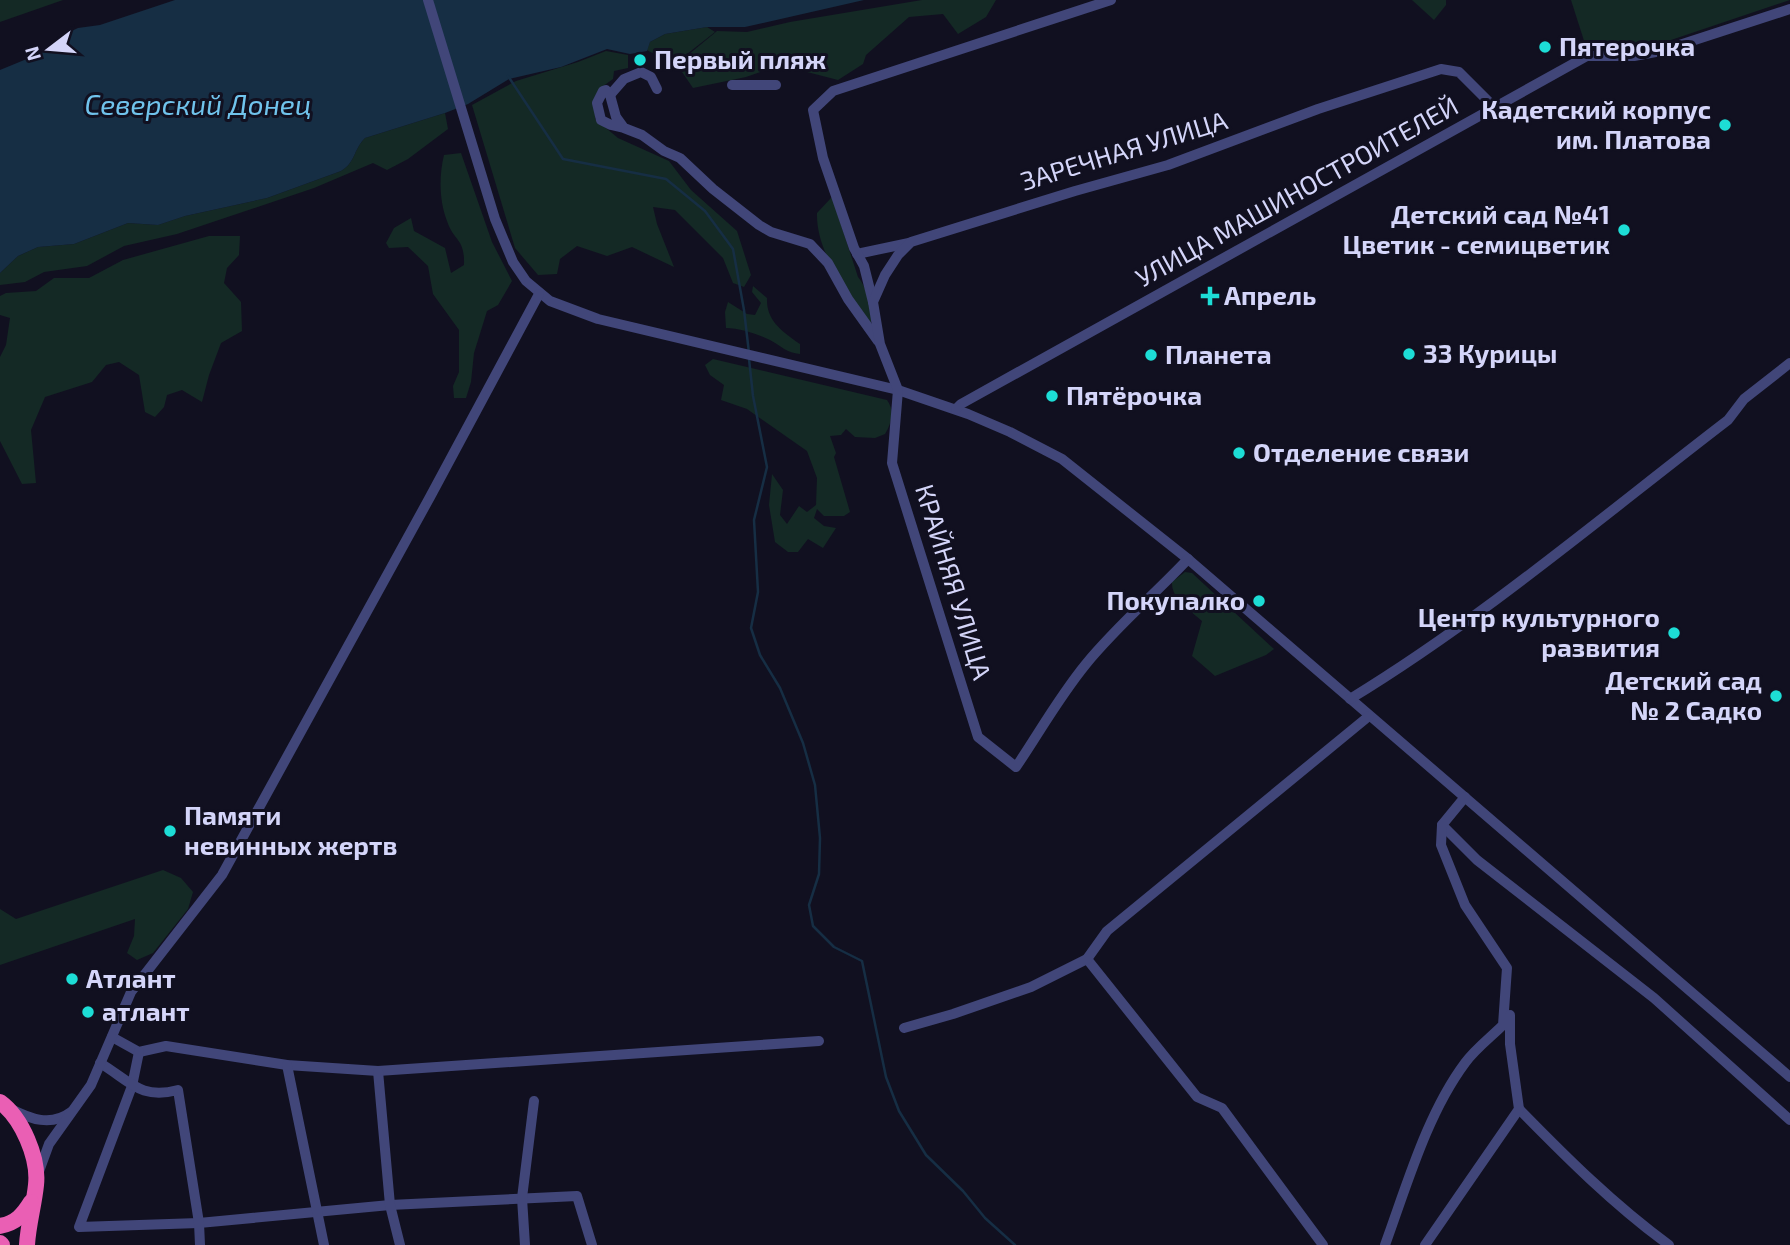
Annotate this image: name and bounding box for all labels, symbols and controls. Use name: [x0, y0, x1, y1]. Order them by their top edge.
north arrow: [14, 14, 84, 84]
place label: Пятерочка: [1559, 30, 1695, 61]
marker: Пятерочка: [1537, 39, 1553, 55]
place label: Первый пляж: [654, 43, 826, 74]
text: N: [19, 44, 45, 64]
marker: Первый пляж: [632, 52, 648, 68]
water label: Северский Донец: [84, 87, 312, 121]
street label: УЛИЦА МАШИНОСТРОИТЕЛЕЙ: [1130, 89, 1463, 292]
place label: Кадетский корпус им. Платова: [1481, 93, 1711, 154]
street label: ЗАРЕЧНАЯ УЛИЦА: [1016, 103, 1231, 196]
marker: Кадетский корпус им. Платова: [1717, 117, 1733, 133]
place label: Детский сад №41 Цветик - семицветик: [1343, 198, 1610, 259]
marker: Детский сад №41 Цветик - семицветик: [1616, 222, 1632, 238]
place label: Апрель: [1224, 279, 1316, 310]
marker: Апрель: [1202, 288, 1218, 304]
place label: 33 Курицы: [1423, 337, 1557, 368]
place label: Планета: [1165, 338, 1272, 369]
marker: 33 Курицы: [1401, 346, 1417, 362]
marker: Планета: [1143, 347, 1159, 363]
place label: Пятёрочка: [1066, 379, 1202, 410]
marker: Пятёрочка: [1044, 388, 1060, 404]
place label: Отделение связи: [1253, 436, 1469, 467]
marker: Отделение связи: [1231, 445, 1247, 461]
street label: КРАЙНЯЯ УЛИЦА: [910, 480, 999, 683]
place label: Покупалко: [1106, 584, 1245, 615]
marker: Покупалко: [1251, 593, 1267, 609]
place label: Центр культурного развития: [1418, 601, 1660, 662]
marker: Центр культурного развития: [1666, 625, 1682, 641]
place label: Детский сад № 2 Садко: [1605, 664, 1762, 725]
marker: Детский сад № 2 Садко: [1768, 688, 1784, 704]
place label: Памяти невинных жертв: [184, 799, 397, 860]
marker: Памяти невинных жертв: [162, 823, 178, 839]
place label: Атлант: [86, 962, 176, 993]
marker: Атлант: [64, 971, 80, 987]
place label: атлант: [102, 995, 190, 1026]
marker: атлант: [80, 1004, 96, 1020]

